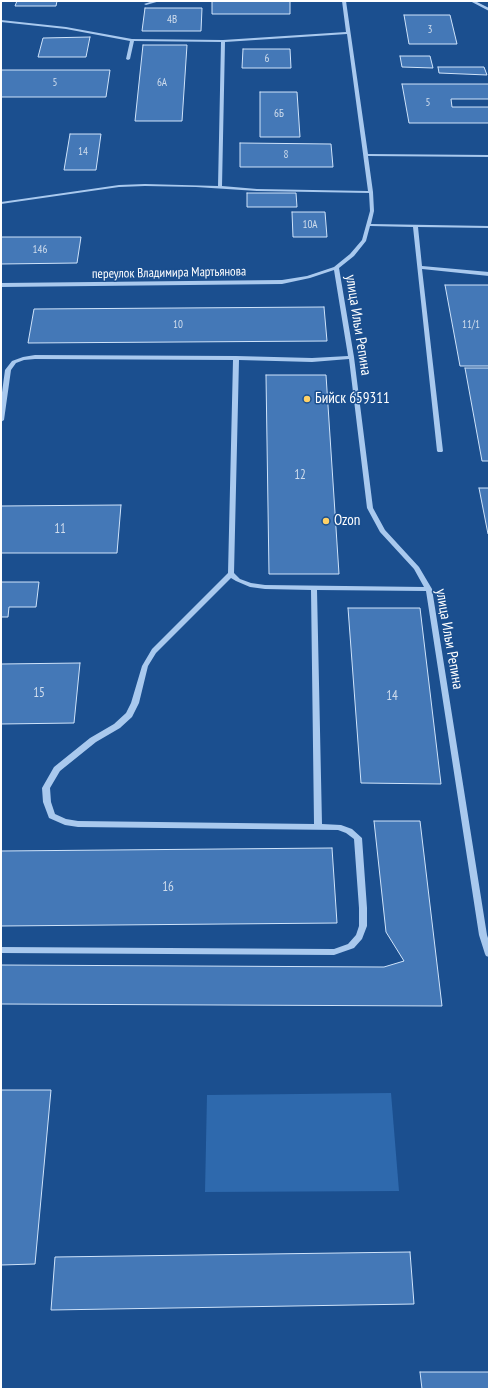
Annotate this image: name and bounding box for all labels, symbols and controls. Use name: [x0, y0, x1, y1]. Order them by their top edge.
house number: 4В: [167, 13, 177, 27]
house number: 3: [428, 23, 432, 37]
house number: 6: [265, 52, 269, 66]
house number: 5: [53, 76, 57, 90]
house number: 6А: [157, 76, 167, 90]
house number: 5: [426, 96, 430, 110]
house number: 6Б: [274, 107, 284, 121]
house number: 14: [78, 145, 88, 159]
house number: 8: [284, 148, 288, 162]
house number: 10А: [302, 218, 318, 232]
house number: 146: [33, 243, 47, 257]
street label: переулок Владимира Мартьянова: [92, 264, 246, 282]
street label: улица Ильи Репина: [341, 273, 375, 377]
house number: 10: [173, 318, 183, 332]
house number: 11/1: [462, 318, 480, 332]
place label: Бийск 659311: [315, 390, 390, 408]
marker: Бийск 659311: [302, 394, 312, 404]
house number: 12: [294, 467, 306, 483]
place label: Ozon: [334, 512, 360, 530]
marker: Ozon: [321, 516, 331, 526]
house number: 11: [54, 521, 66, 537]
street label: улица Ильи Репина: [431, 587, 467, 691]
house number: 15: [33, 685, 45, 701]
house number: 14: [386, 688, 398, 704]
house number: 16: [162, 879, 174, 895]

